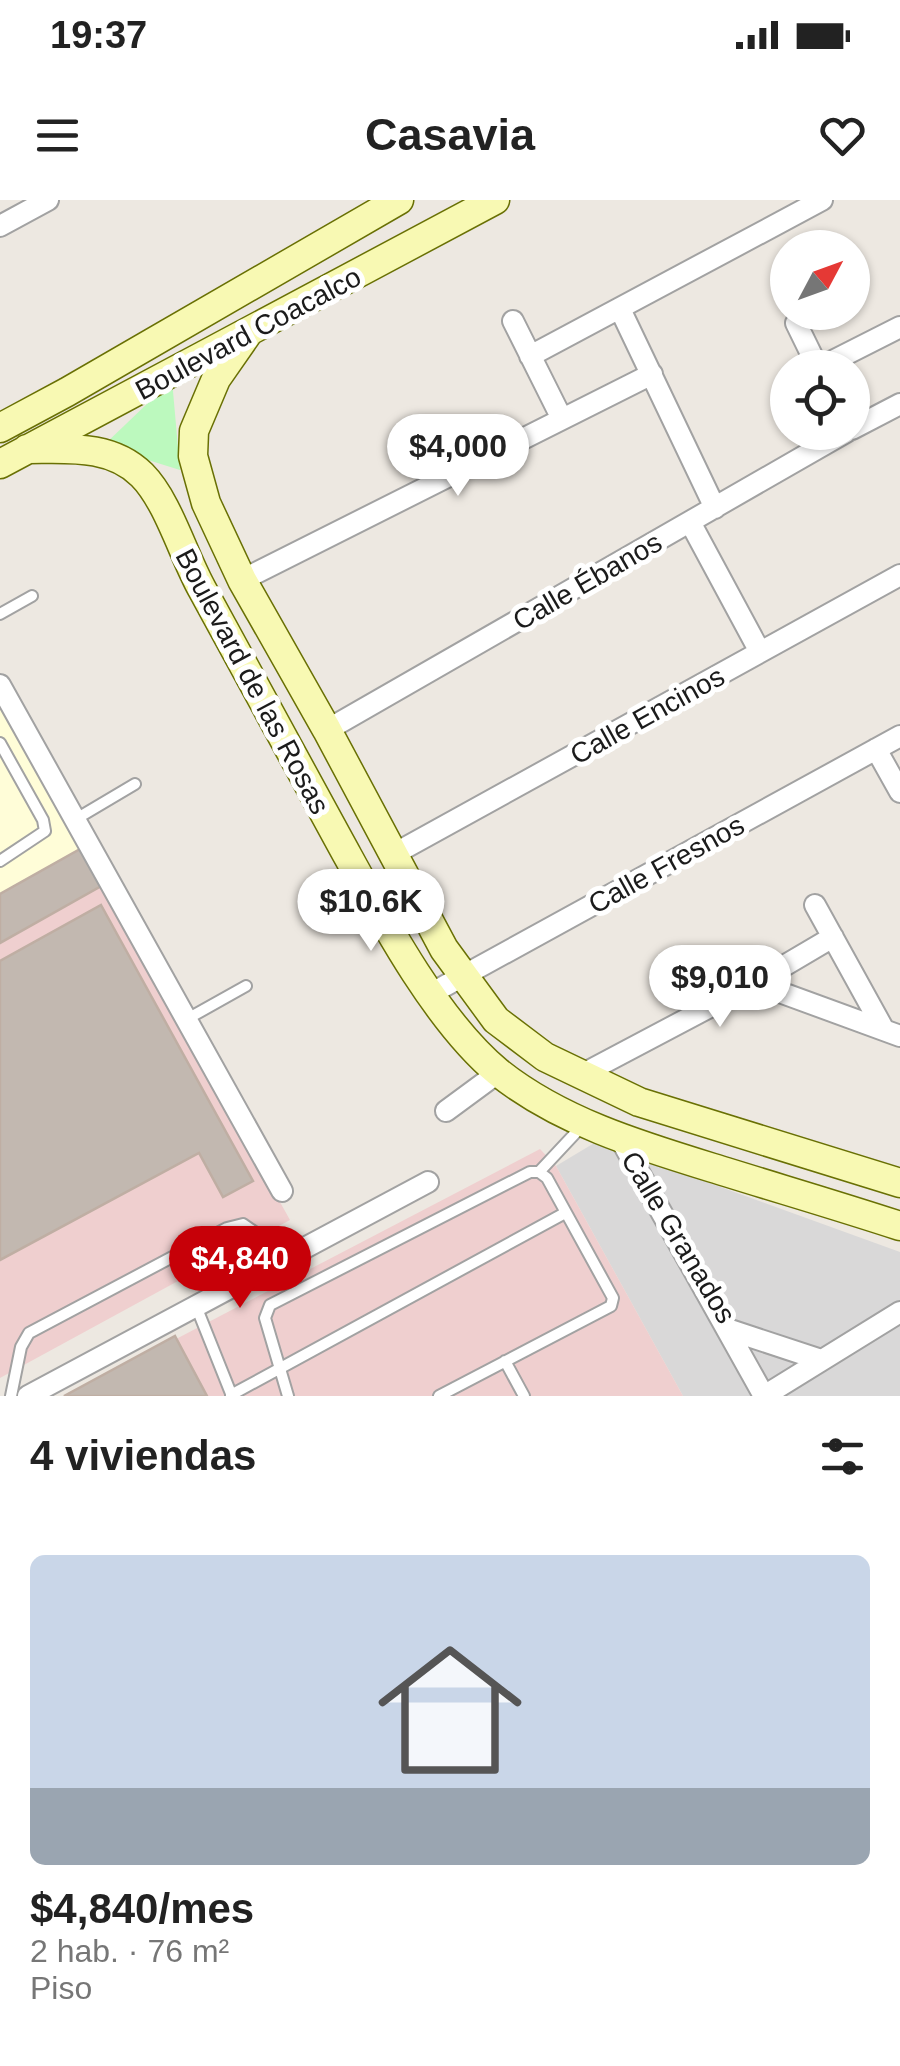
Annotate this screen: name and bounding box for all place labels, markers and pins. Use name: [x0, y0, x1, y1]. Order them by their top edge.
pin: $4,000: [377, 414, 539, 499]
pin: $10.6K: [290, 869, 452, 954]
pin: $9,010: [639, 945, 801, 1030]
pin: $4,840: [159, 1226, 321, 1311]

